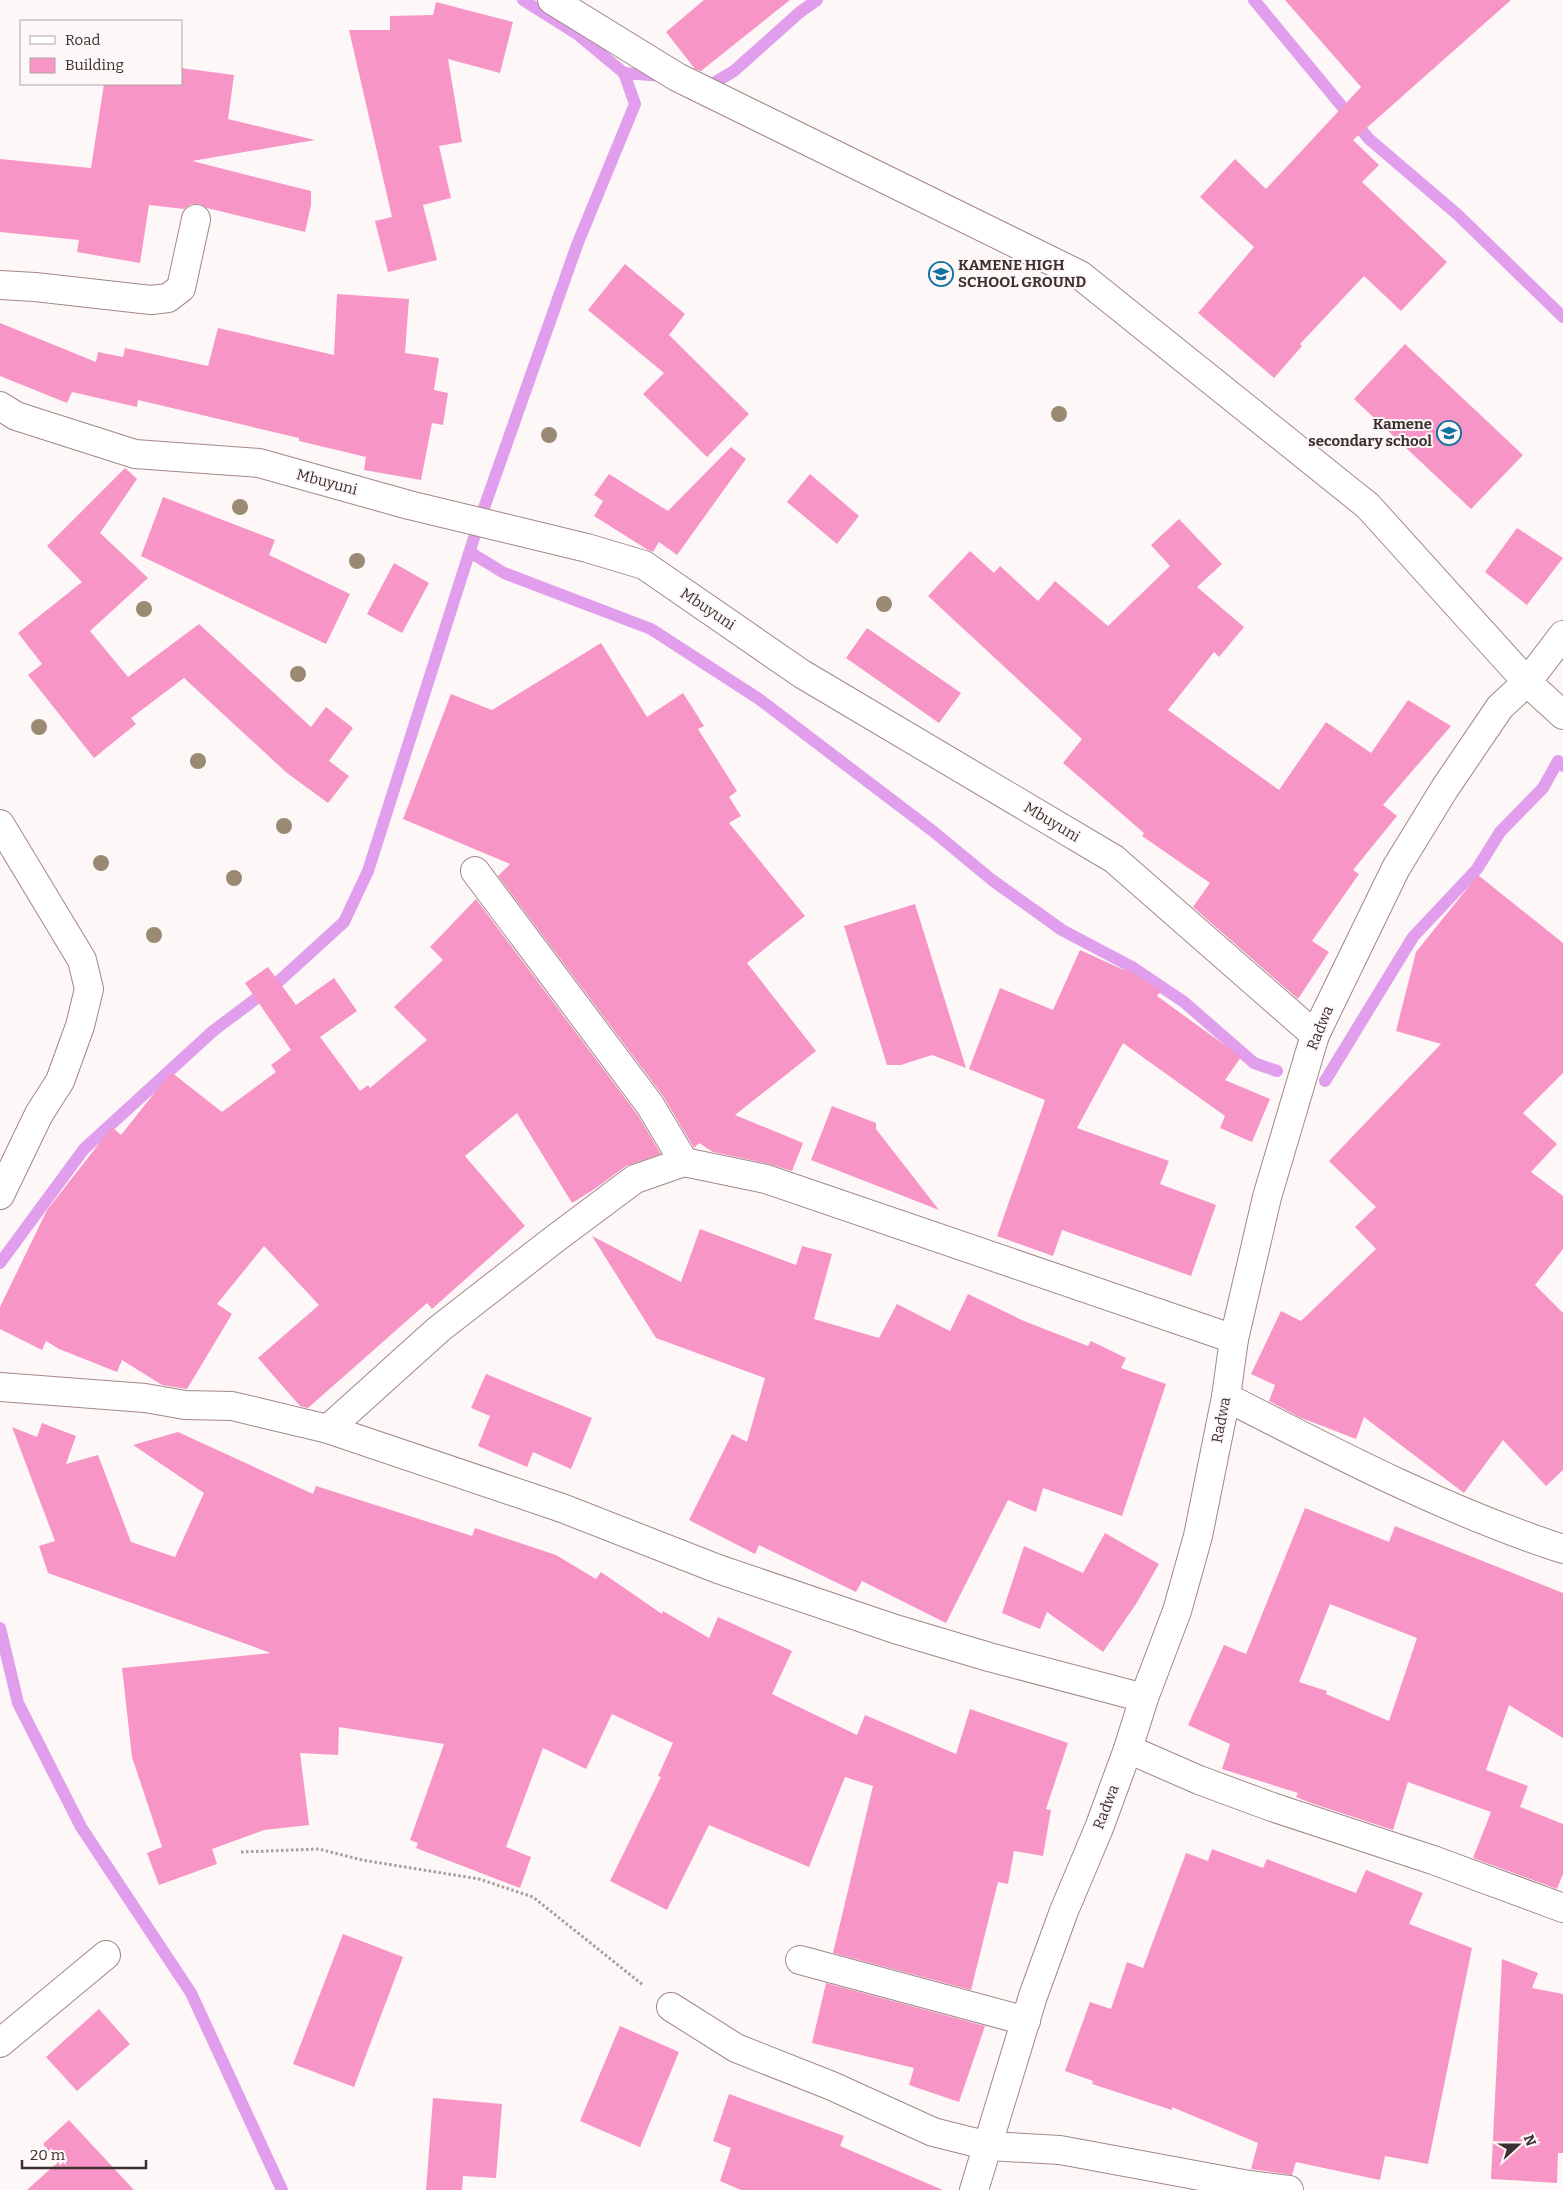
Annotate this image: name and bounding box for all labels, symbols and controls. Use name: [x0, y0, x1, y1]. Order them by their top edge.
legend: [20, 20, 182, 85]
text: Road: [65, 31, 100, 49]
text: Building: [65, 56, 124, 74]
place label: KAMENE HIGH SCHOOL GROUND: [958, 256, 1086, 291]
school or university icon: KAMENE HIGH SCHOOL GROUND: [928, 261, 954, 287]
place label: Kamene secondary school: [1308, 415, 1432, 450]
school or university icon: Kamene secondary school: [1436, 420, 1462, 446]
street label: Mbuyuni: [295, 465, 360, 499]
street label: Mbuyuni: [677, 584, 739, 634]
street label: Mbuyuni: [1021, 798, 1084, 846]
street label: Radwa: [1303, 1003, 1337, 1053]
street label: Radwa: [1208, 1396, 1234, 1444]
street label: Radwa: [1089, 1782, 1123, 1832]
north arrow: [1493, 2120, 1543, 2170]
text: N: [1520, 2132, 1540, 2149]
scale bar: [22, 2138, 146, 2170]
text: 20 m: [30, 2146, 66, 2164]

